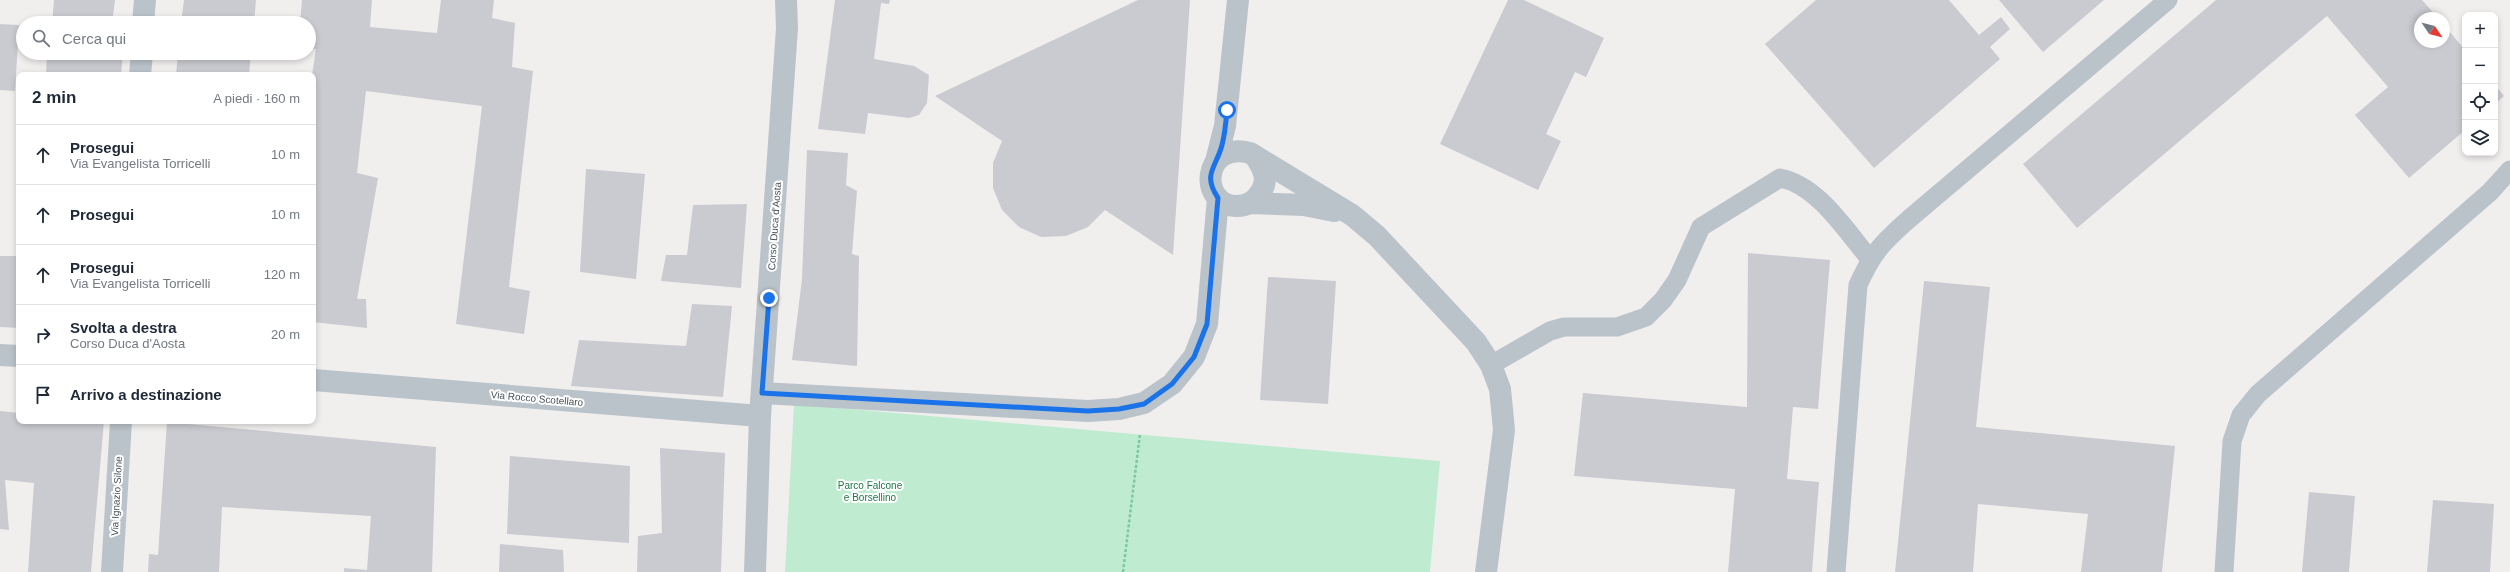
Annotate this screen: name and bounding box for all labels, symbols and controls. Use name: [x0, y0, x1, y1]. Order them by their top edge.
north arrow: [2414, 12, 2450, 48]
map controls: [2462, 12, 2498, 156]
button: +: [2462, 12, 2498, 48]
search box: [16, 16, 316, 60]
icon: search: [30, 27, 52, 49]
text: Cerca qui: [62, 30, 126, 47]
button: −: [2462, 48, 2498, 84]
button: locate: [2462, 84, 2498, 120]
text: 2 min: [32, 88, 76, 107]
text: A piedi · 160 m: [213, 91, 300, 106]
route start: [1218, 101, 1236, 119]
button: layers: [2462, 120, 2498, 156]
text: Prosegui: [70, 139, 134, 156]
icon: ahead: [32, 144, 54, 166]
text: 10 m: [271, 147, 300, 162]
text: Via Evangelista Torricelli: [70, 156, 210, 171]
street label: Corso Duca d'Aosta: [766, 181, 783, 271]
icon: ahead: [32, 204, 54, 226]
text: Prosegui: [70, 206, 134, 223]
text: 10 m: [271, 207, 300, 222]
text: Prosegui: [70, 259, 134, 276]
icon: ahead: [32, 264, 54, 286]
text: 120 m: [264, 267, 300, 282]
text: Via Evangelista Torricelli: [70, 276, 210, 291]
route end: [760, 289, 778, 307]
text: Svolta a destra: [70, 319, 177, 336]
icon: right: [32, 324, 54, 346]
text: 20 m: [271, 327, 300, 342]
text: Corso Duca d'Aosta: [70, 336, 185, 351]
icon: arrive: [32, 384, 54, 406]
text: Arrivo a destinazione: [70, 386, 222, 403]
street label: Via Rocco Scotellaro: [490, 389, 584, 408]
street label: Via Ignazio Silone: [109, 455, 124, 536]
park label: Parco Falcone e Borsellino: [838, 480, 903, 503]

